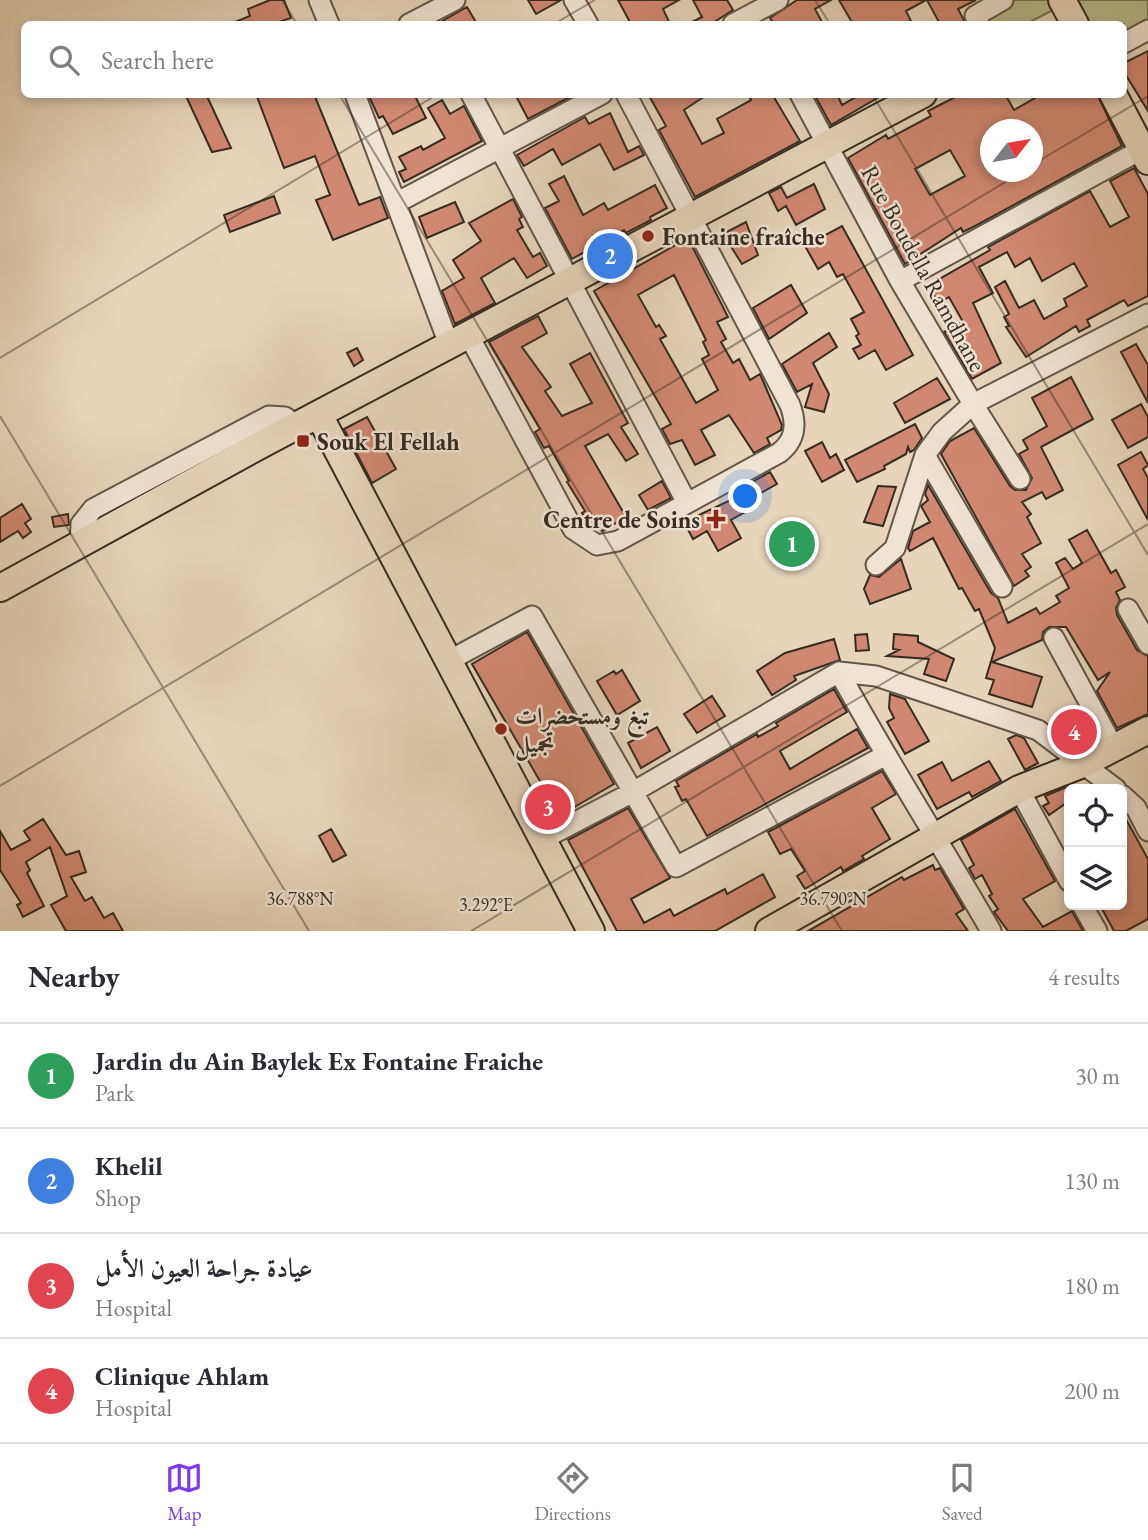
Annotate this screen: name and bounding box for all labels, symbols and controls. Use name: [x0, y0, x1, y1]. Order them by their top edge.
search box: [21, 21, 1127, 98]
icon: search: [45, 41, 83, 79]
text: Search here: [101, 43, 214, 77]
north arrow: [980, 119, 1043, 182]
street label: Rue Boudella Ramdhane: [854, 159, 994, 377]
place label: Fontaine fraîche: [662, 221, 825, 252]
marker: Fontaine fraîche: [640, 228, 656, 244]
pin: 2: [587, 230, 633, 282]
place label: Souk El Fellah: [317, 426, 460, 457]
marker: Souk El Fellah: [295, 433, 311, 449]
your location: [728, 479, 762, 513]
place label: Centre de Soins: [543, 504, 700, 535]
marker: Centre de Soins: [706, 509, 726, 529]
pin: 1: [769, 518, 815, 570]
place label: تبغ ومستحضرات تجميل: [515, 700, 650, 761]
pin: 4: [1051, 706, 1097, 758]
marker: تبغ ومستحضرات تجميل: [493, 721, 509, 737]
pin: 3: [525, 781, 571, 833]
map controls: [1064, 784, 1127, 910]
button: locate: [1064, 784, 1127, 847]
button: layers: [1064, 847, 1127, 910]
text: 36.788°N: [267, 887, 334, 910]
text: 36.790°N: [800, 887, 867, 910]
text: 3.292°E: [459, 893, 513, 916]
text: Nearby: [28, 957, 120, 996]
text: 4 results: [1048, 962, 1120, 992]
text: Jardin du Ain Baylek Ex Fontaine Fraiche: [95, 1044, 543, 1078]
text: 1: [45, 1061, 57, 1091]
text: 30 m: [1075, 1061, 1120, 1091]
text: Park: [95, 1078, 134, 1108]
text: Khelil: [95, 1149, 163, 1183]
text: 2: [45, 1166, 57, 1196]
text: 130 m: [1064, 1166, 1120, 1196]
text: Shop: [95, 1183, 141, 1213]
text: عيادة جراحة العيون الأمل: [95, 1251, 313, 1285]
text: 3: [45, 1271, 57, 1301]
text: 180 m: [1064, 1271, 1120, 1301]
text: Hospital: [95, 1293, 172, 1323]
text: Clinique Ahlam: [95, 1359, 269, 1393]
text: 4: [45, 1376, 57, 1406]
text: 200 m: [1064, 1376, 1120, 1406]
text: Hospital: [95, 1393, 172, 1423]
tab: Map: [165, 1459, 203, 1526]
tab: Directions: [534, 1459, 611, 1526]
tab: Saved: [942, 1459, 983, 1526]

